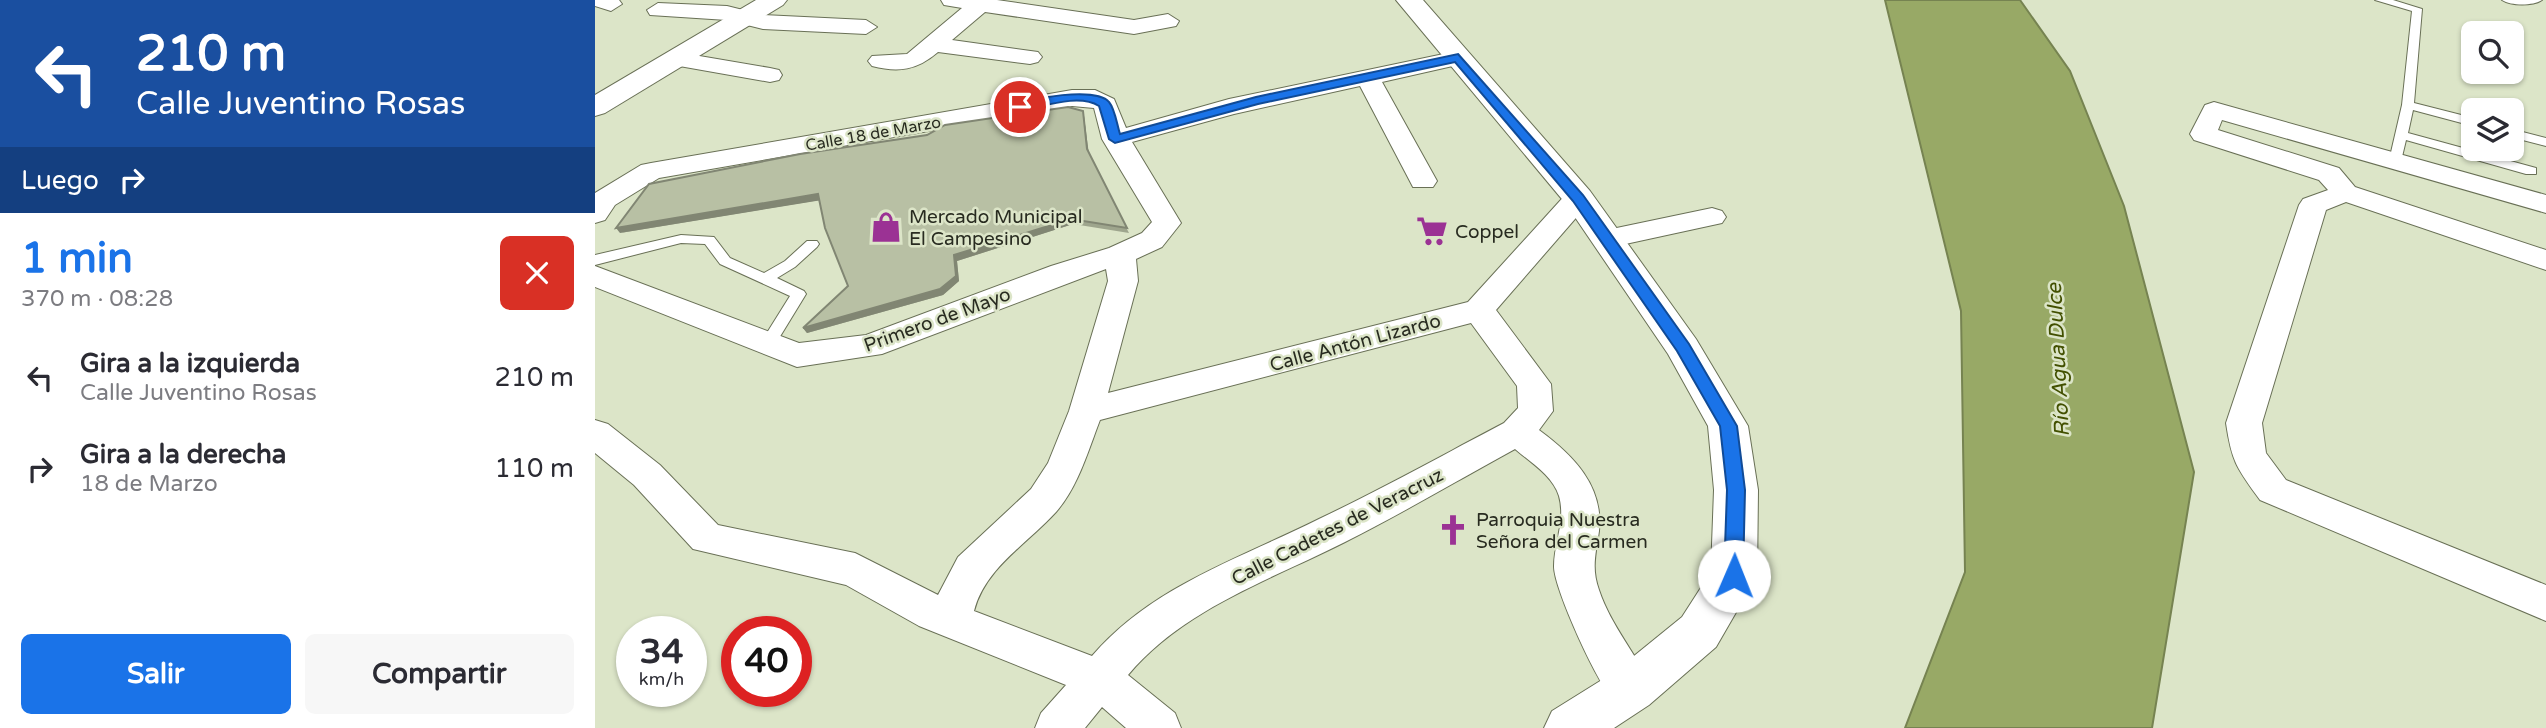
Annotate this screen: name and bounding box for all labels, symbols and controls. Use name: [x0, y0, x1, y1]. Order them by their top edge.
map controls: [2461, 21, 2524, 161]
button: search: [2461, 21, 2524, 84]
text: 210 m: [136, 25, 286, 84]
icon: left: [21, 28, 112, 119]
pin: [990, 77, 1050, 137]
text: Calle Juventino Rosas: [136, 85, 465, 123]
icon: arrive: [1001, 88, 1039, 126]
button: layers: [2461, 98, 2524, 161]
street label: Calle 18 de Marzo: [804, 112, 942, 156]
icon: right: [113, 161, 151, 199]
text: Luego: [21, 165, 99, 196]
place label: Mercado Municipal El Campesino: [909, 206, 1082, 250]
shop icon: Mercado Municipal El Campesino: [869, 210, 903, 244]
supermarket icon: Coppel: [1415, 214, 1449, 248]
place label: Coppel: [1455, 221, 1519, 243]
text: 1 min: [21, 233, 133, 284]
button: close: [500, 236, 574, 310]
water label: Río Agua Dulce: [2042, 281, 2075, 437]
street label: Primero de Mayo: [861, 283, 1014, 357]
text: 370 m · 08:28: [21, 285, 173, 313]
street label: Calle Antón Lizardo: [1267, 310, 1443, 376]
text: Gira a la izquierda: [80, 348, 300, 379]
icon: left: [21, 359, 59, 397]
text: 210 m: [494, 362, 574, 393]
text: Calle Juventino Rosas: [80, 379, 317, 407]
text: Gira a la derecha: [80, 439, 286, 470]
icon: right: [21, 450, 59, 488]
text: 110 m: [494, 453, 574, 484]
street label: Calle Cadetes de Veracruz: [1228, 464, 1447, 590]
text: 18 de Marzo: [80, 470, 218, 498]
place label: Parroquia Nuestra Señora del Carmen: [1476, 509, 1648, 553]
church icon: Parroquia Nuestra Señora del Carmen: [1436, 513, 1470, 547]
position arrow: [1697, 539, 1771, 613]
speed limit sign: 40: [721, 616, 812, 707]
text: 34: [640, 631, 683, 673]
button: Salir: [21, 634, 291, 714]
button: Compartir: [305, 634, 574, 714]
text: km/h: [639, 668, 684, 690]

